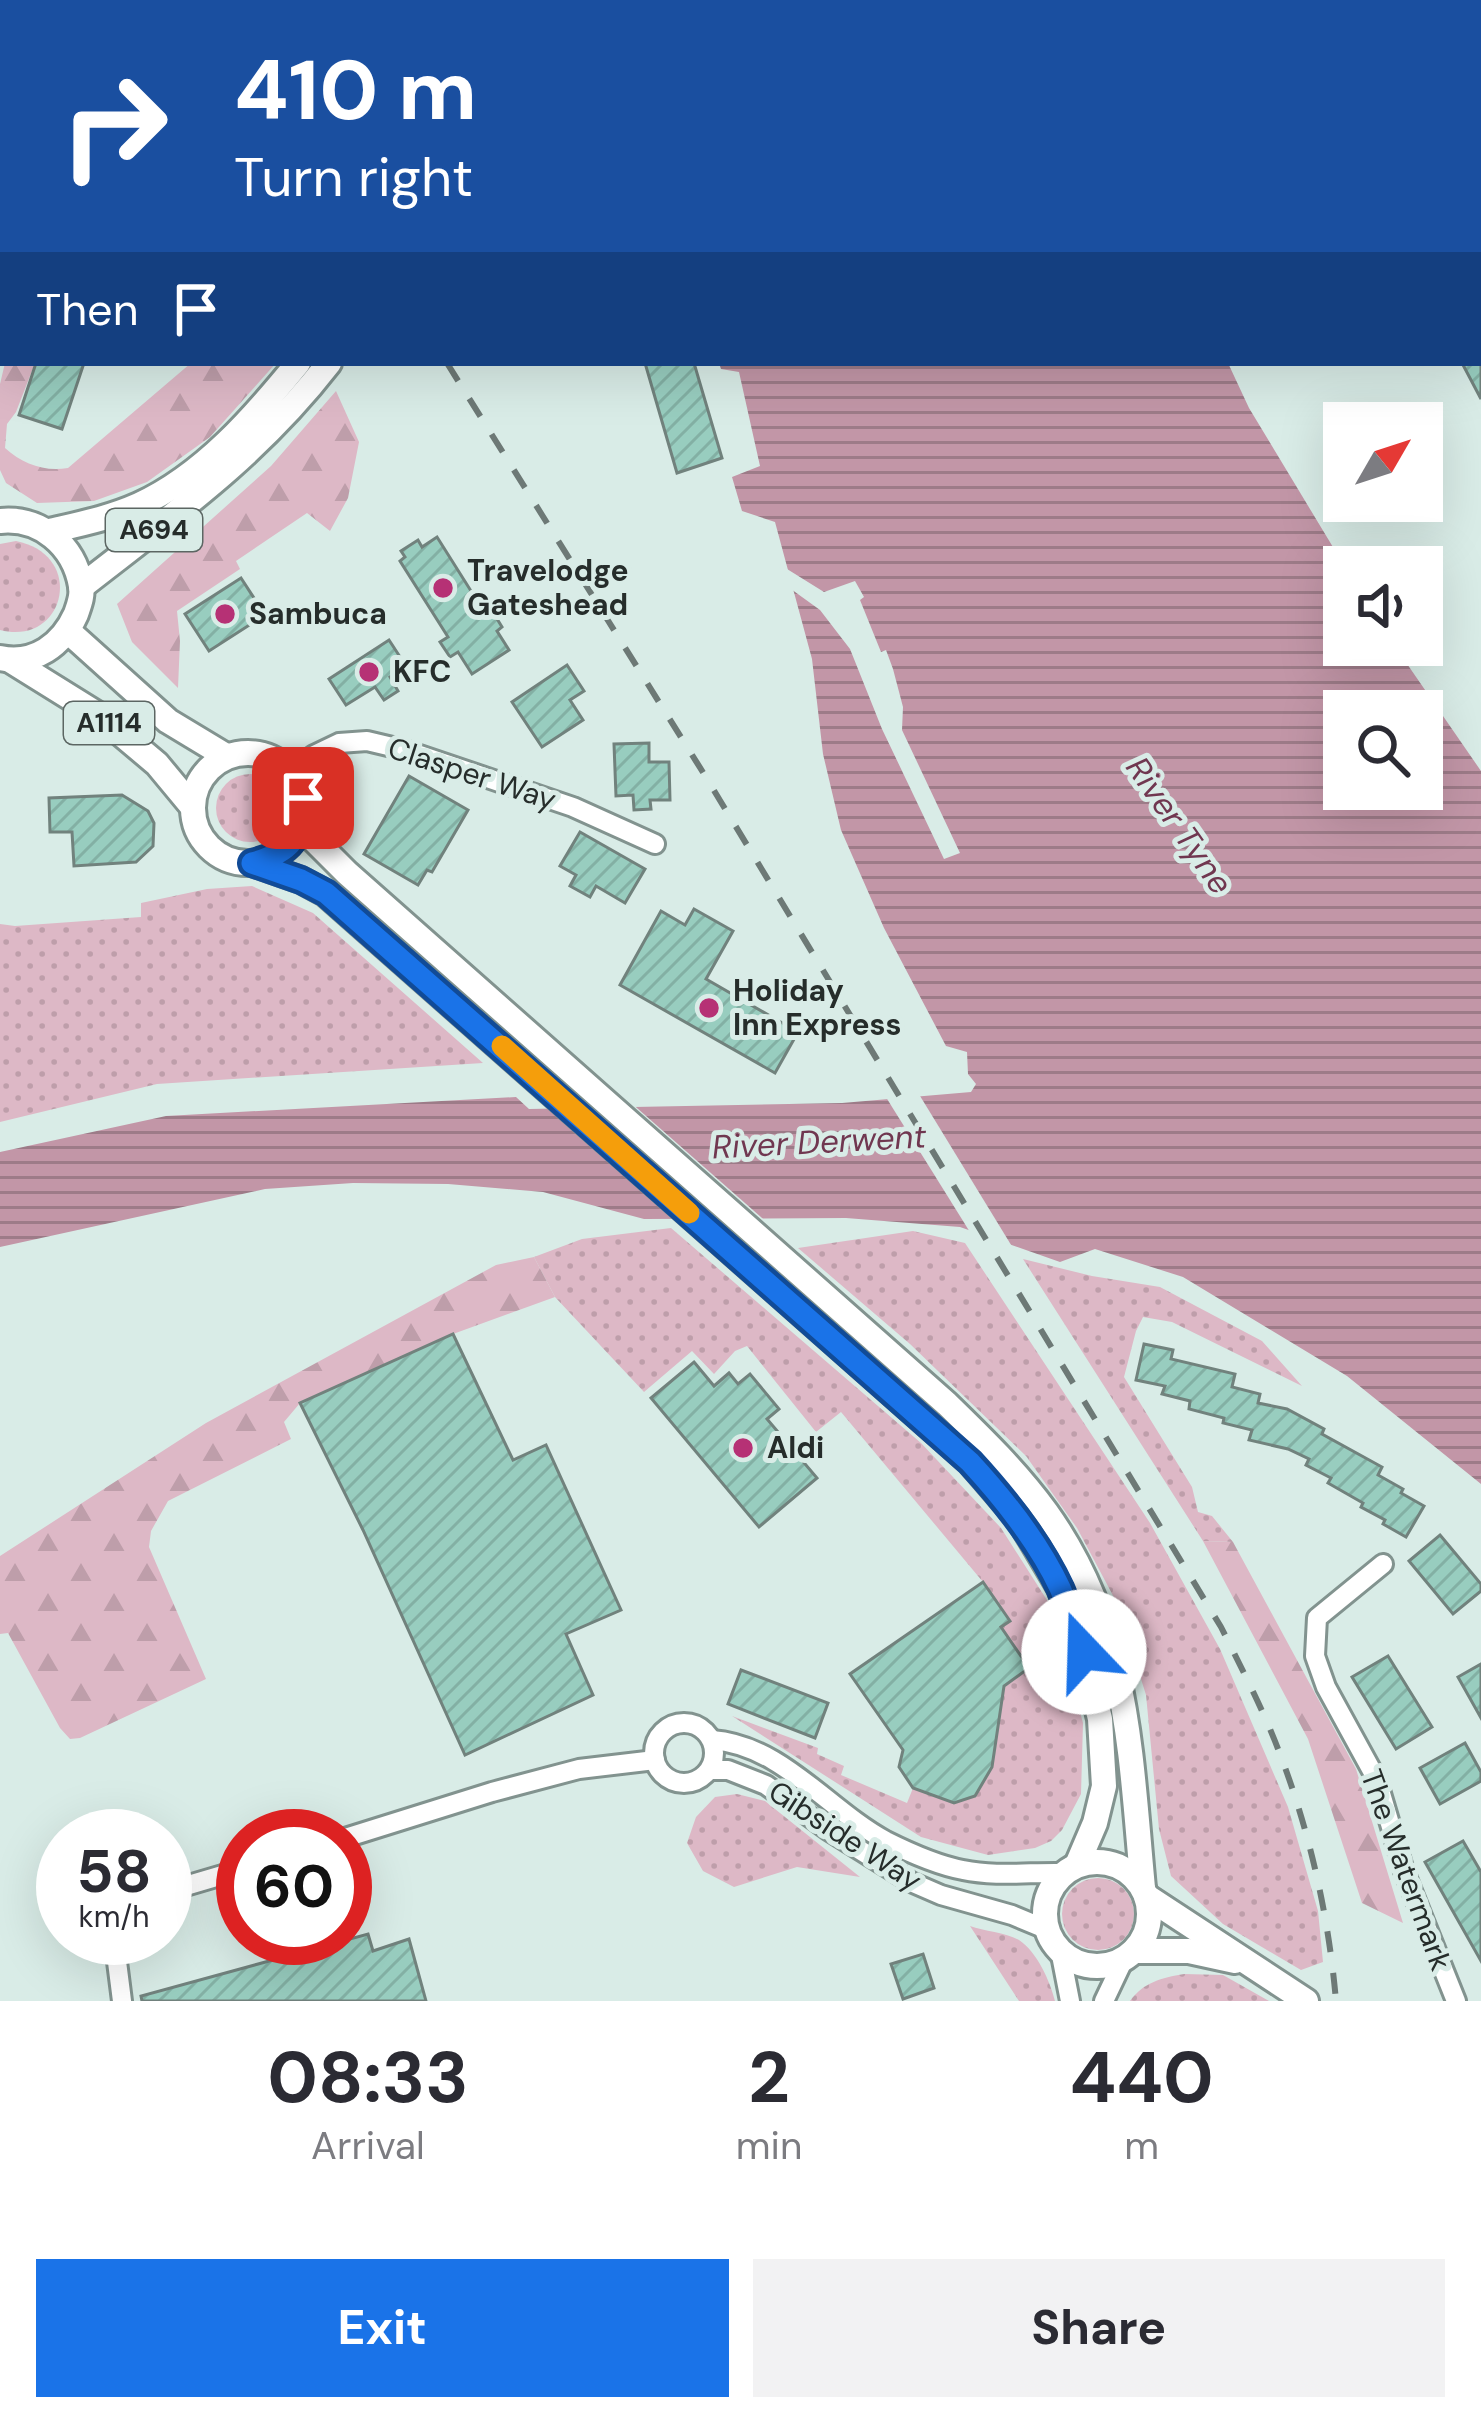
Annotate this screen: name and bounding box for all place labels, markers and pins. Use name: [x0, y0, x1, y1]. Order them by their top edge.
place label: Travelodge Gateshead: [467, 551, 629, 624]
marker: Travelodge Gateshead: [430, 575, 456, 601]
place label: Sambuca: [249, 594, 387, 633]
marker: Sambuca: [212, 601, 238, 627]
place label: KFC: [393, 652, 451, 691]
marker: KFC: [356, 659, 382, 685]
pin: [252, 747, 354, 849]
place label: Holiday Inn Express: [733, 971, 902, 1044]
marker: Holiday Inn Express: [696, 995, 722, 1021]
place label: Aldi: [767, 1428, 824, 1467]
marker: Aldi: [730, 1435, 756, 1461]

